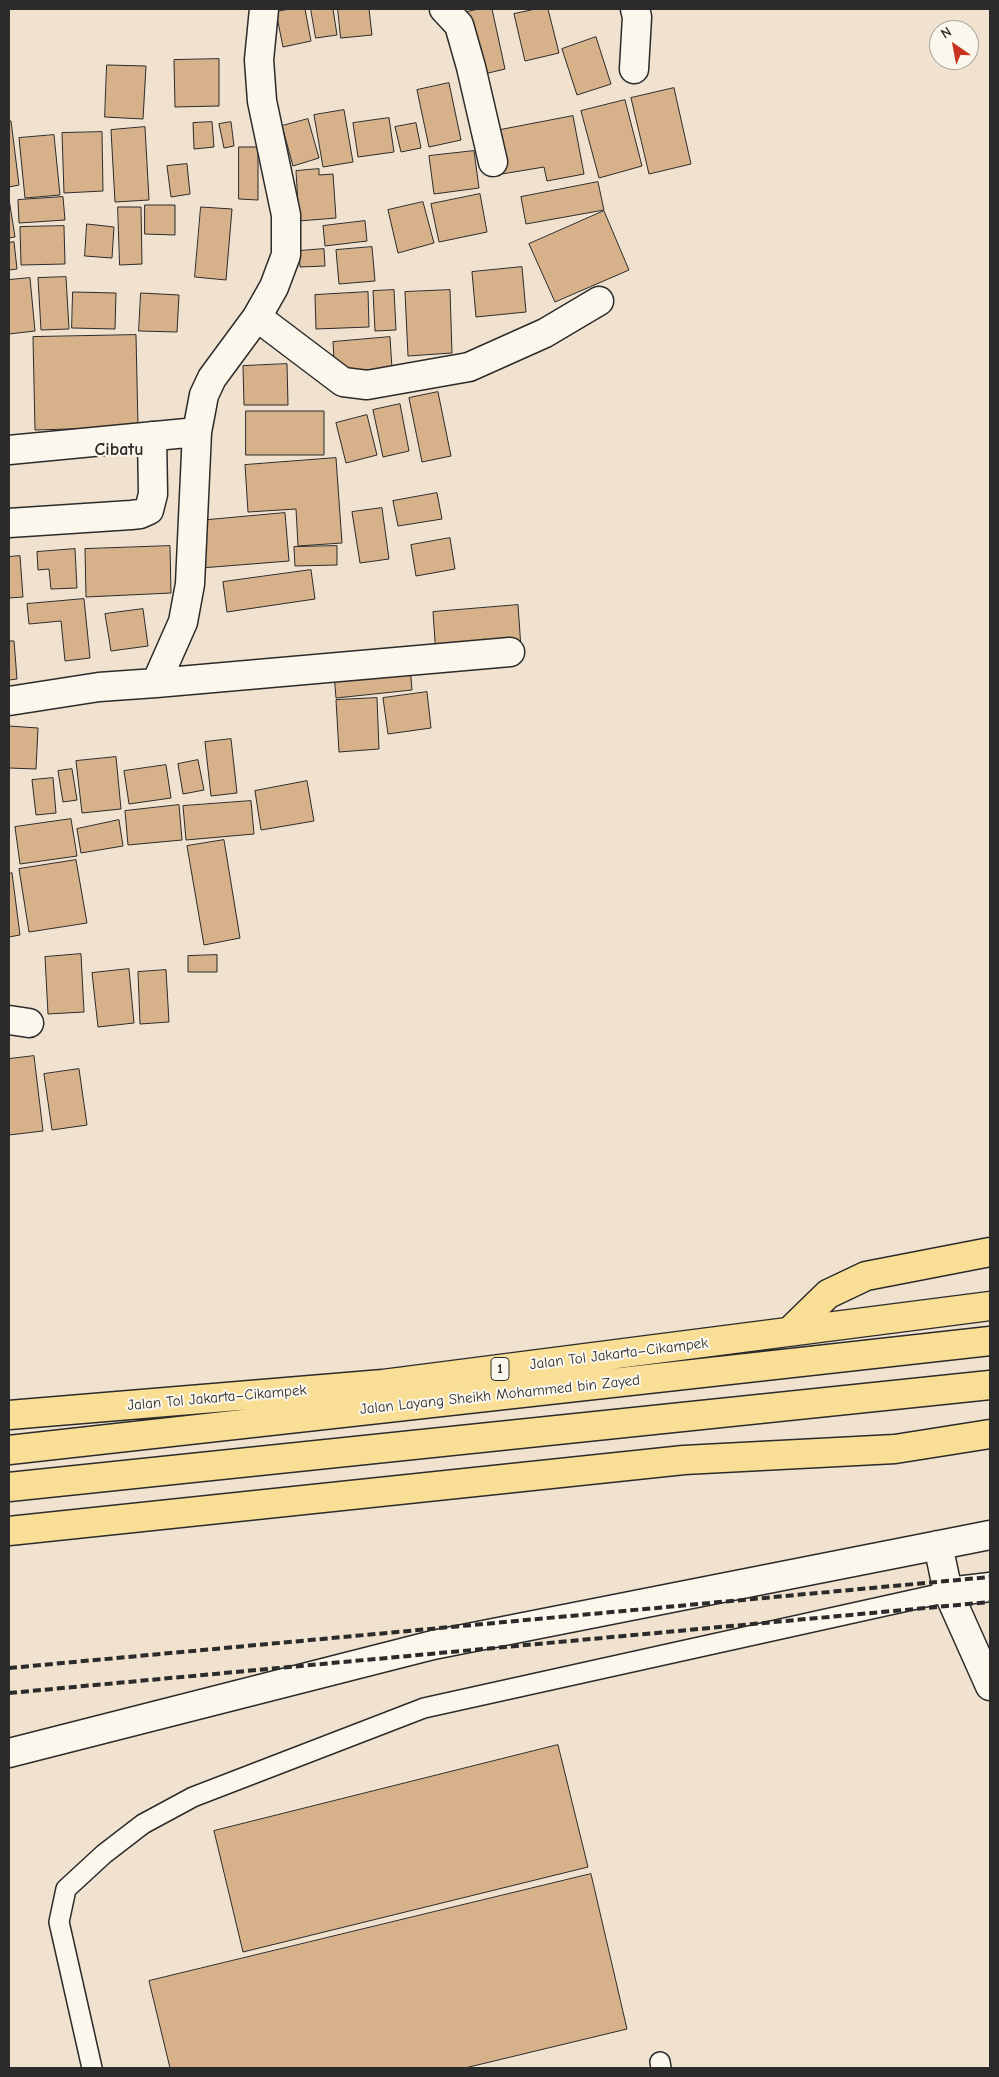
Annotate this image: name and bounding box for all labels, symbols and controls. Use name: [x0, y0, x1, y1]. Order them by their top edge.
north arrow: [929, 20, 979, 70]
text: N: [938, 23, 955, 42]
district label: Cibatu: [94, 439, 144, 461]
street label: Jalan Tol Jakarta–Cikampek: [529, 1334, 709, 1374]
road number: 1: [491, 1358, 509, 1380]
street label: Jalan Layang Sheikh Mohammed bin Zayed: [359, 1371, 641, 1419]
street label: Jalan Tol Jakarta–Cikampek: [127, 1381, 307, 1415]

